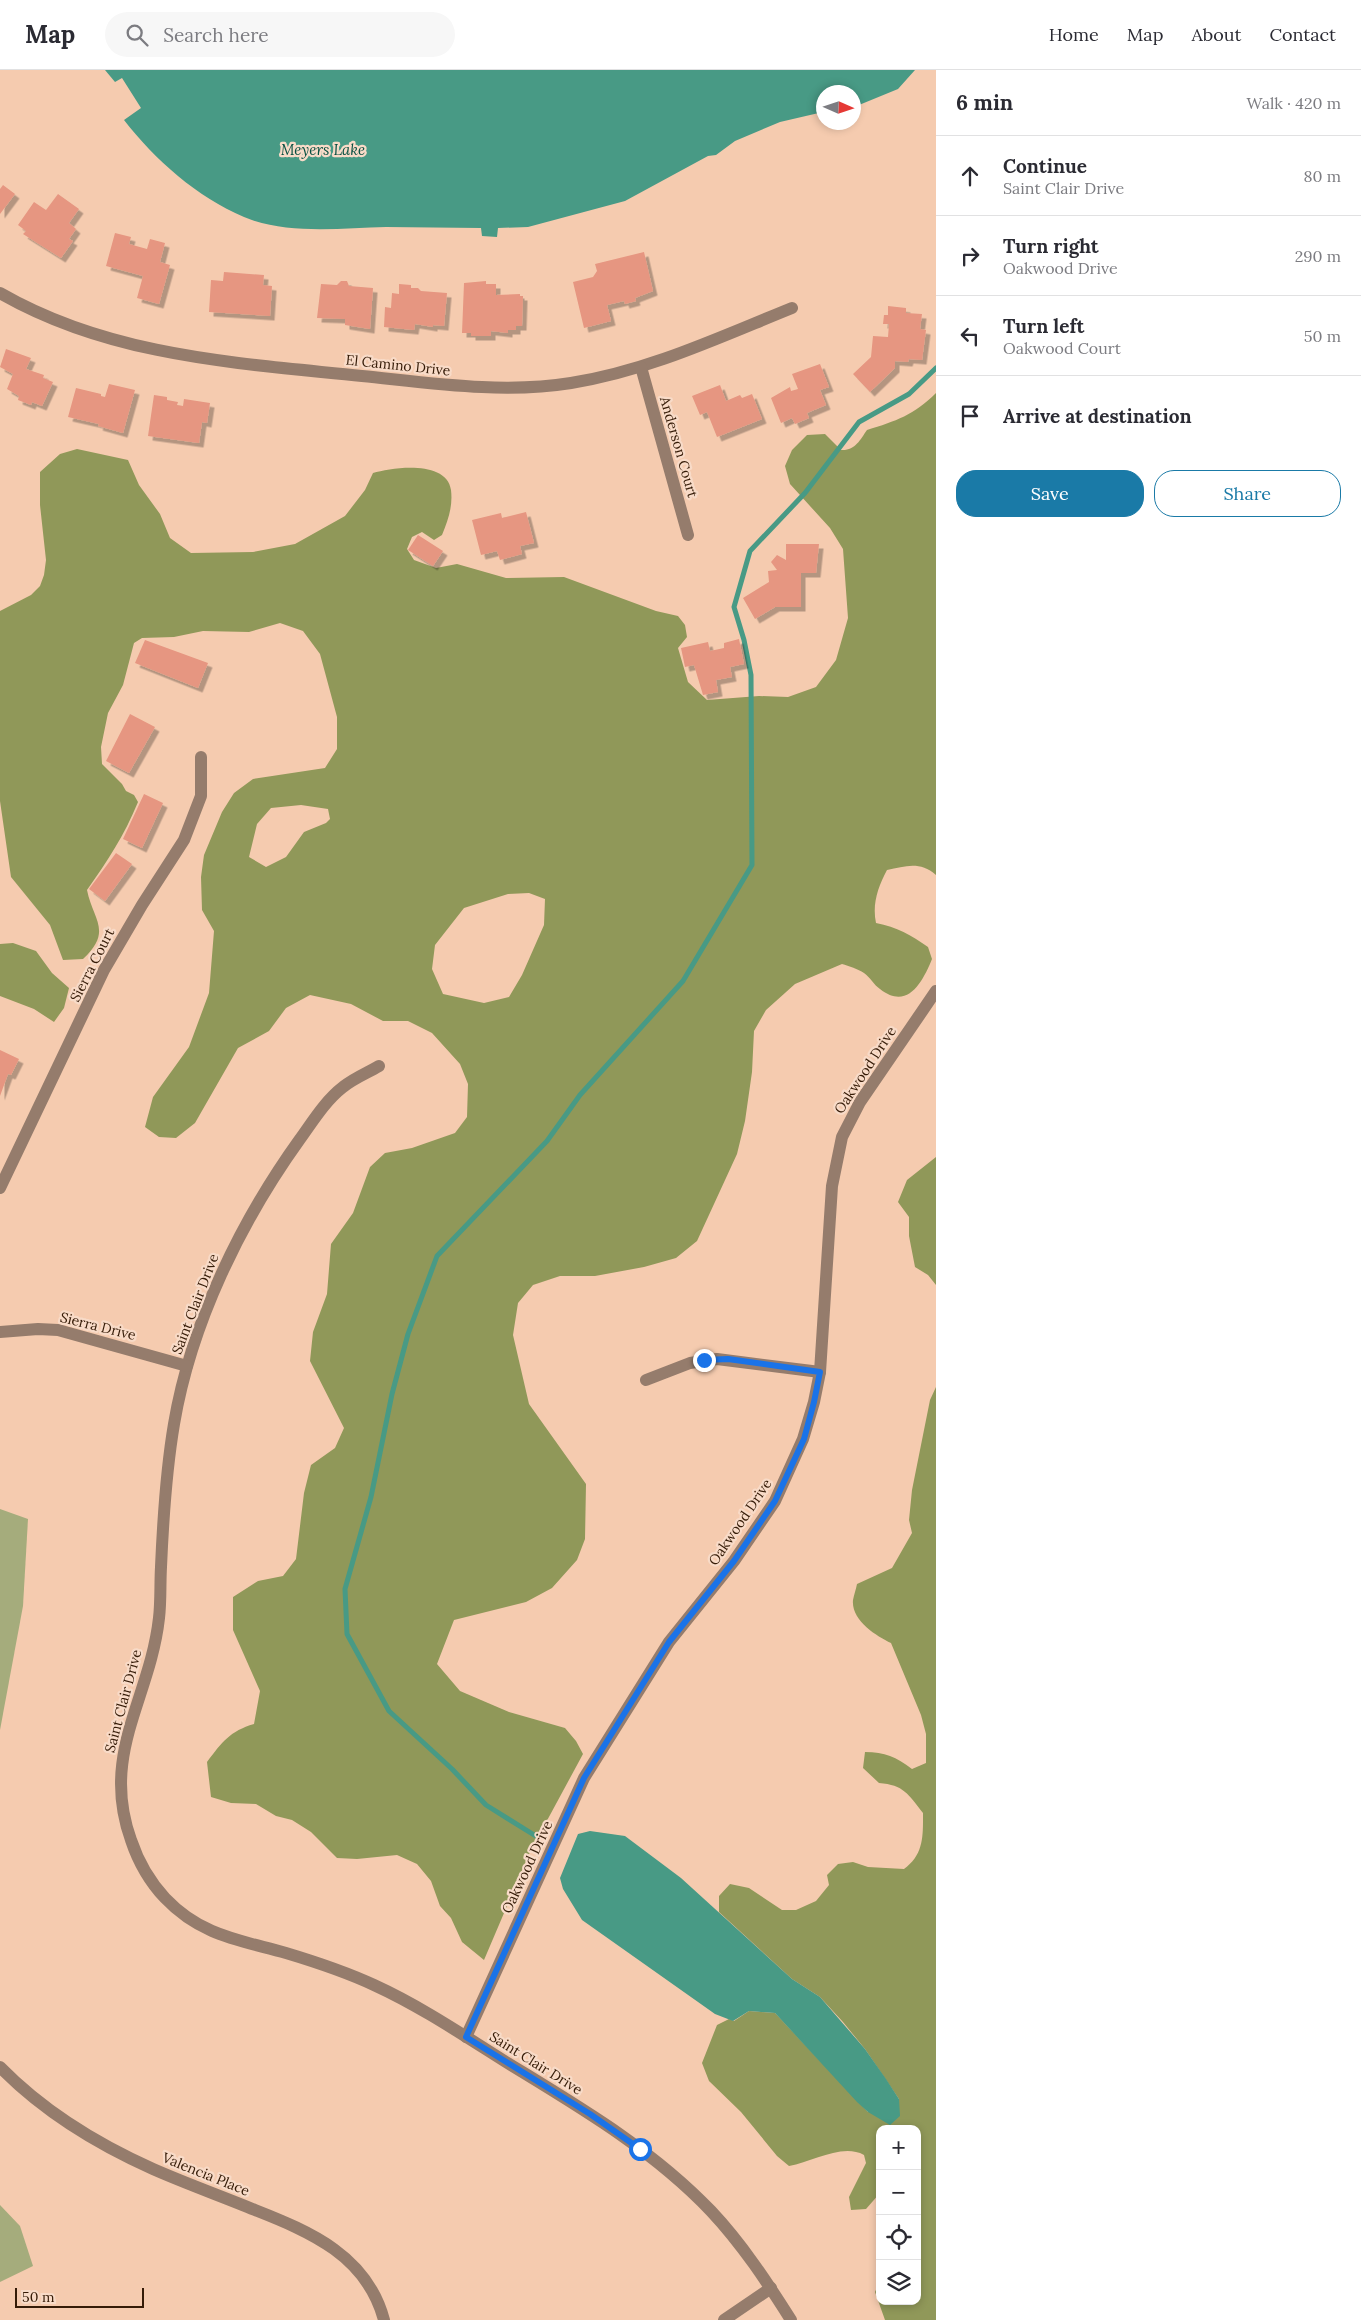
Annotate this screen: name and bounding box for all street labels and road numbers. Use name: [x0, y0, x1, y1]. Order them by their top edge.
street label: El Camino Drive: [345, 351, 452, 379]
street label: Anderson Court: [656, 394, 702, 500]
street label: Sierra Court: [66, 925, 118, 1005]
street label: Oakwood Drive: [830, 1023, 900, 1117]
street label: Saint Clair Drive: [168, 1251, 223, 1357]
street label: Sierra Drive: [58, 1308, 138, 1344]
street label: Oakwood Drive: [704, 1475, 776, 1569]
street label: Saint Clair Drive: [101, 1647, 146, 1755]
street label: Oakwood Drive: [498, 1817, 557, 1916]
street label: Saint Clair Drive: [486, 2027, 586, 2099]
street label: Valencia Place: [159, 2148, 253, 2200]

